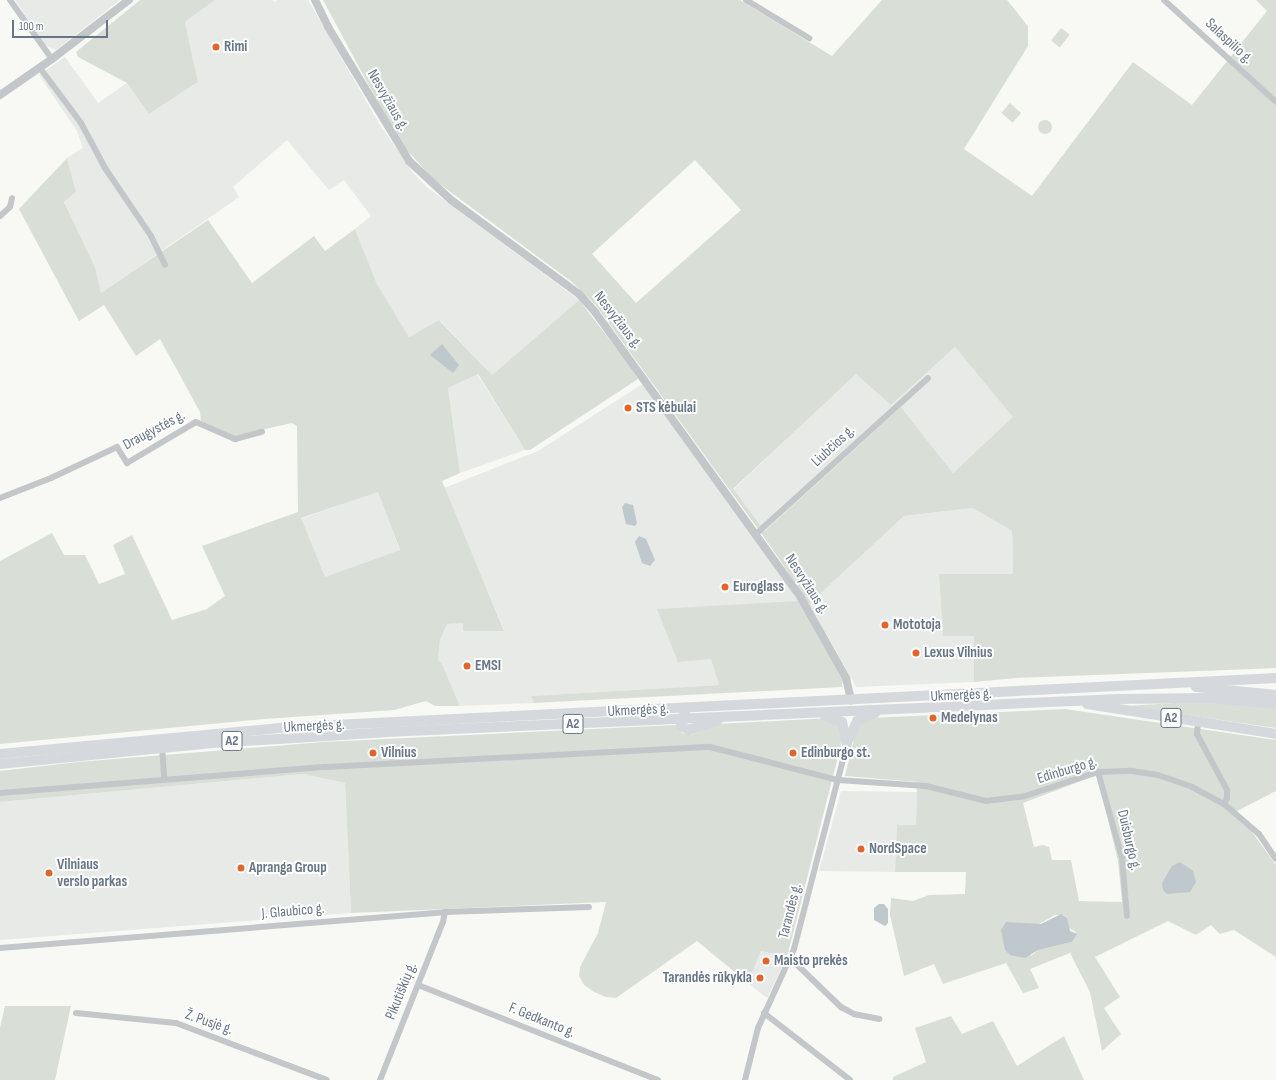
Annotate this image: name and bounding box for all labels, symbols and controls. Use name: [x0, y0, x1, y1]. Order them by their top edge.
scale bar: [14, 12, 110, 38]
street label: Salaspilio g.: [1201, 14, 1257, 68]
text: 100 m: [19, 19, 44, 34]
place label: Rimi: [224, 38, 247, 56]
marker: Rimi: [211, 42, 221, 52]
street label: Nesvyžiaus g.: [363, 66, 413, 134]
street label: Nesvyžiaus g.: [590, 288, 646, 352]
place label: STS kėbulai: [636, 399, 696, 417]
marker: STS kėbulai: [623, 403, 633, 413]
street label: Draugystės g.: [120, 406, 188, 454]
street label: Liubčios g.: [808, 422, 858, 470]
street label: Nesvyžiaus g.: [781, 551, 833, 617]
place label: Euroglass: [733, 578, 784, 596]
marker: Euroglass: [720, 582, 730, 592]
place label: Mototoja: [893, 616, 941, 634]
marker: Mototoja: [880, 620, 890, 630]
place label: Lexus Vilnius: [924, 644, 992, 662]
marker: Lexus Vilnius: [911, 648, 921, 658]
place label: EMSI: [475, 657, 501, 675]
marker: EMSI: [462, 661, 472, 671]
street label: Ukmergės g.: [930, 684, 992, 706]
street label: Ukmergės g.: [607, 699, 669, 721]
road number: A2: [1160, 706, 1182, 730]
place label: Medelynas: [941, 709, 998, 727]
road number: A2: [562, 712, 584, 736]
marker: Medelynas: [928, 713, 938, 723]
street label: Ukmergės g.: [283, 715, 345, 737]
road number: A2: [221, 729, 243, 753]
place label: Vilnius: [381, 744, 416, 762]
place label: Edinburgo st.: [801, 744, 870, 762]
marker: Vilnius: [368, 748, 378, 758]
marker: Edinburgo st.: [788, 748, 798, 758]
street label: Edinburgo g.: [1035, 752, 1099, 788]
street label: Duisburgo g.: [1113, 808, 1145, 872]
place label: NordSpace: [869, 840, 927, 858]
marker: NordSpace: [856, 844, 866, 854]
place label: Vilniaus verslo parkas: [57, 855, 127, 890]
place label: Apranga Group: [249, 859, 327, 877]
marker: Apranga Group: [236, 863, 246, 873]
marker: Vilniaus verslo parkas: [44, 868, 54, 878]
street label: Tarandės g.: [774, 882, 806, 940]
street label: J. Glaubico g.: [261, 899, 325, 923]
place label: Maisto prekės: [774, 952, 848, 970]
marker: Maisto prekės: [761, 956, 771, 966]
street label: Pikutiškių g.: [381, 960, 421, 1022]
place label: Tarandės rūkykla: [663, 969, 752, 987]
marker: Tarandės rūkykla: [755, 973, 765, 983]
street label: F. Gedkanto g.: [506, 999, 578, 1041]
street label: Ž. Pusjė g.: [183, 1005, 235, 1039]

